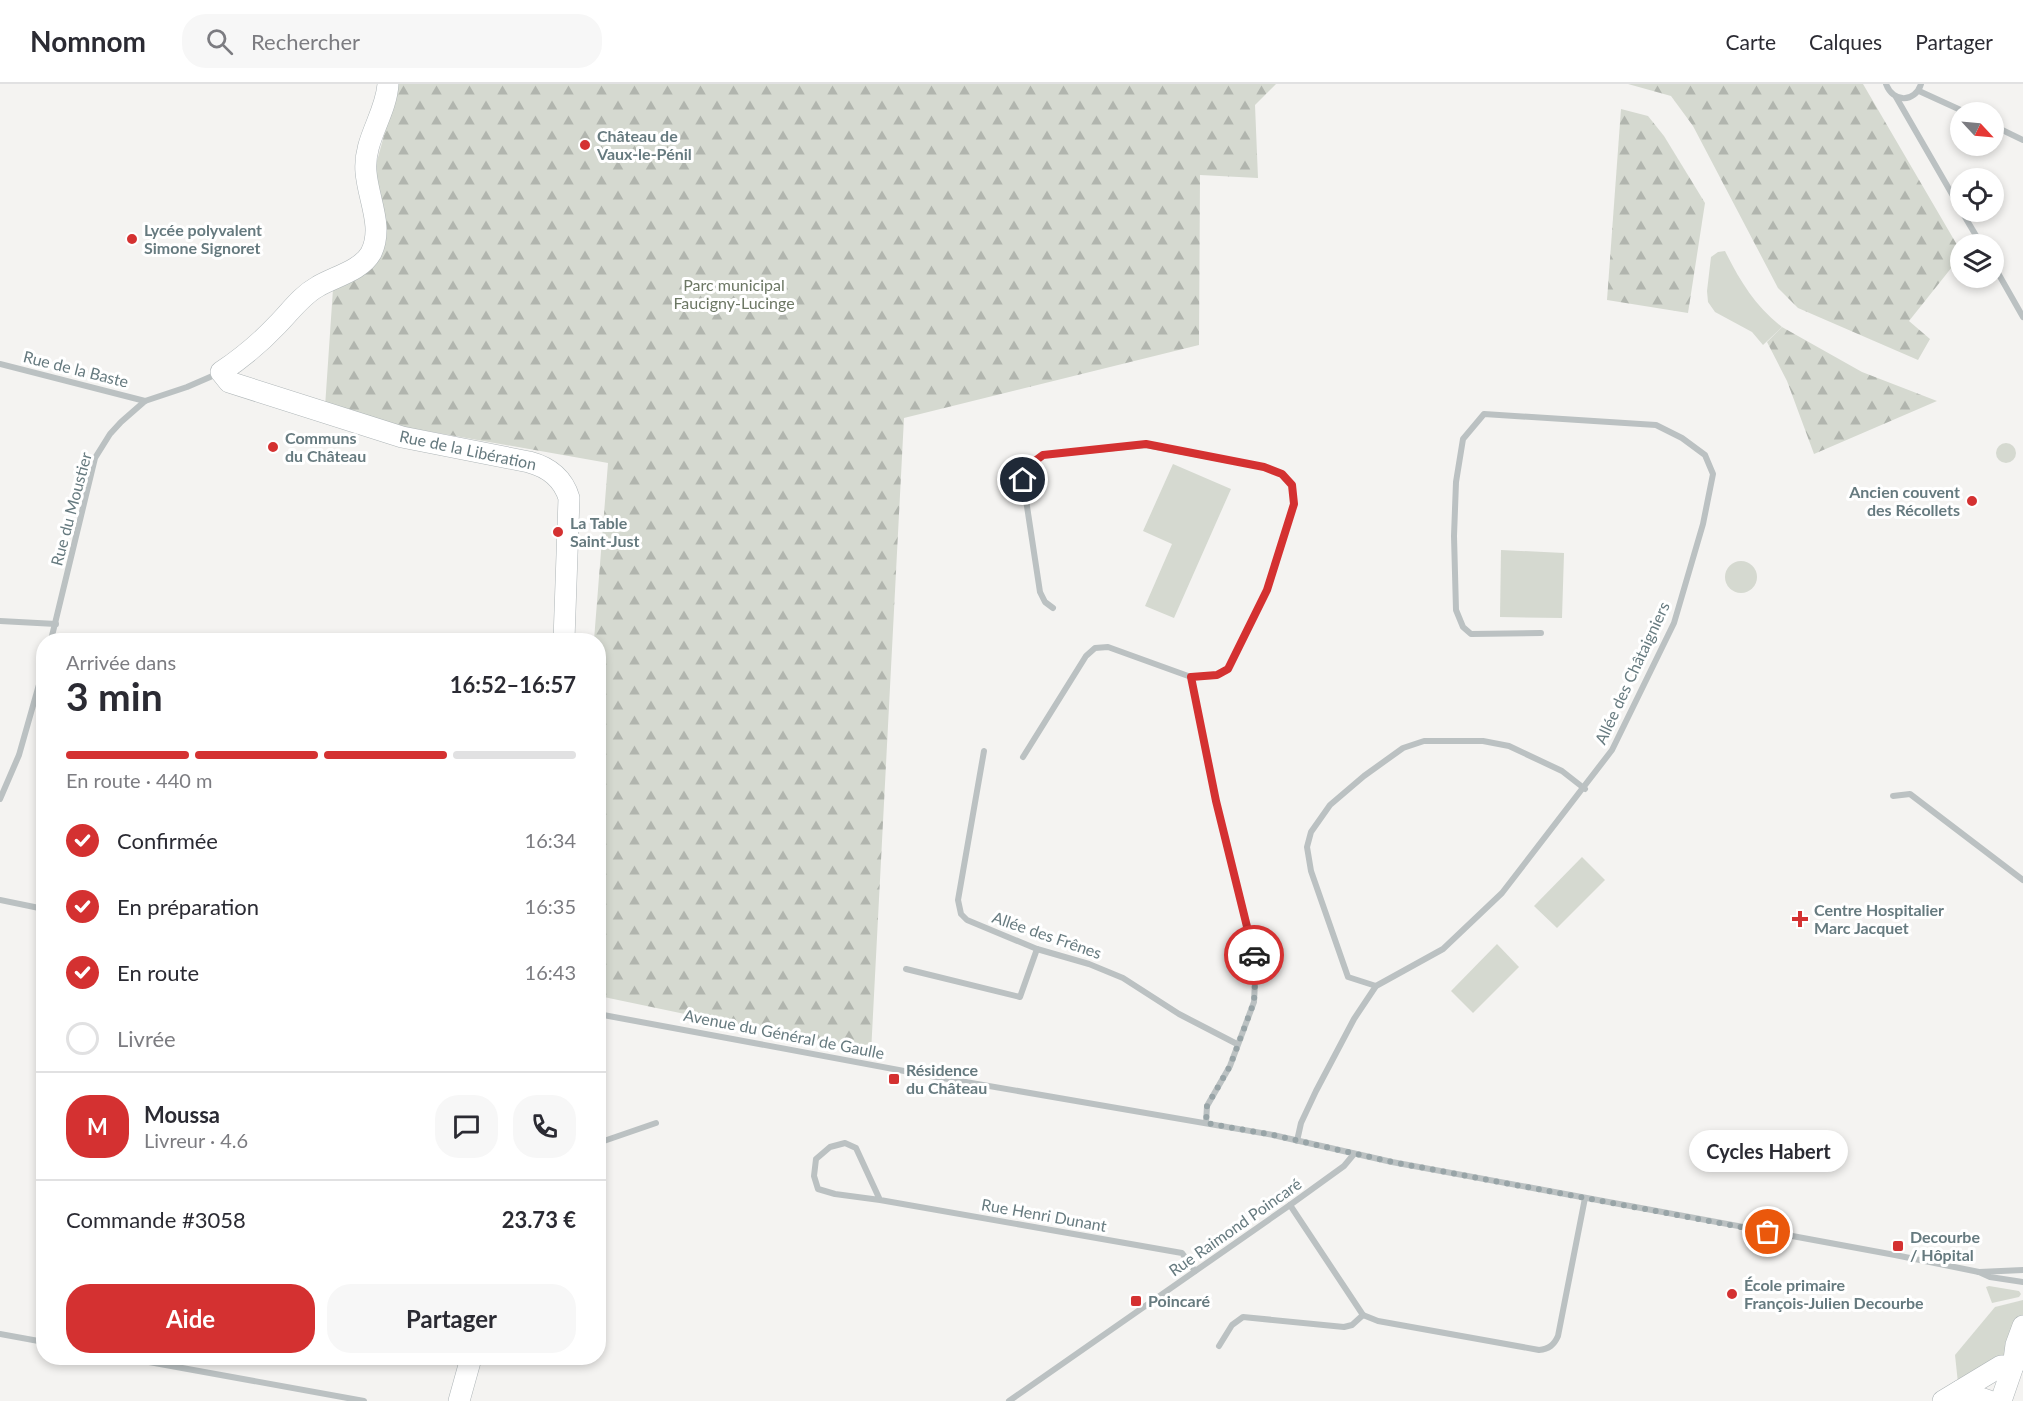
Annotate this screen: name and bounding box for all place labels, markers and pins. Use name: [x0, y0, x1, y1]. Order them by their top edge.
place label: Château de Vaux-le-Pénil: [596, 126, 692, 163]
marker: Château de Vaux-le-Pénil: [578, 138, 592, 152]
place label: Lycée polyvalent Simone Signoret: [144, 220, 262, 257]
marker: Lycée polyvalent Simone Signoret: [125, 232, 139, 246]
place label: Communs du Château: [285, 428, 366, 465]
marker: Communs du Château: [266, 440, 280, 454]
pin: [997, 454, 1048, 505]
place label: Ancien couvent des Récollets: [1848, 482, 1960, 519]
marker: Ancien couvent des Récollets: [1965, 494, 1979, 508]
place label: La Table Saint-Just: [570, 513, 640, 550]
marker: La Table Saint-Just: [551, 525, 565, 539]
place label: Centre Hospitalier Marc Jacquet: [1814, 900, 1944, 937]
marker: Centre Hospitalier Marc Jacquet: [1791, 910, 1809, 928]
place label: Résidence du Château: [906, 1060, 987, 1097]
marker: Résidence du Château: [887, 1072, 901, 1086]
callout: Cycles Habert: [1688, 1130, 1848, 1172]
pin: [1742, 1206, 1793, 1257]
place label: Decourbe / Hôpital: [1910, 1227, 1980, 1264]
marker: Decourbe / Hôpital: [1891, 1239, 1905, 1253]
place label: École primaire François-Julien Decourbe: [1744, 1275, 1924, 1312]
marker: École primaire François-Julien Decourbe: [1725, 1287, 1739, 1301]
place label: Poincaré: [1148, 1291, 1210, 1310]
marker: Poincaré: [1129, 1294, 1143, 1308]

